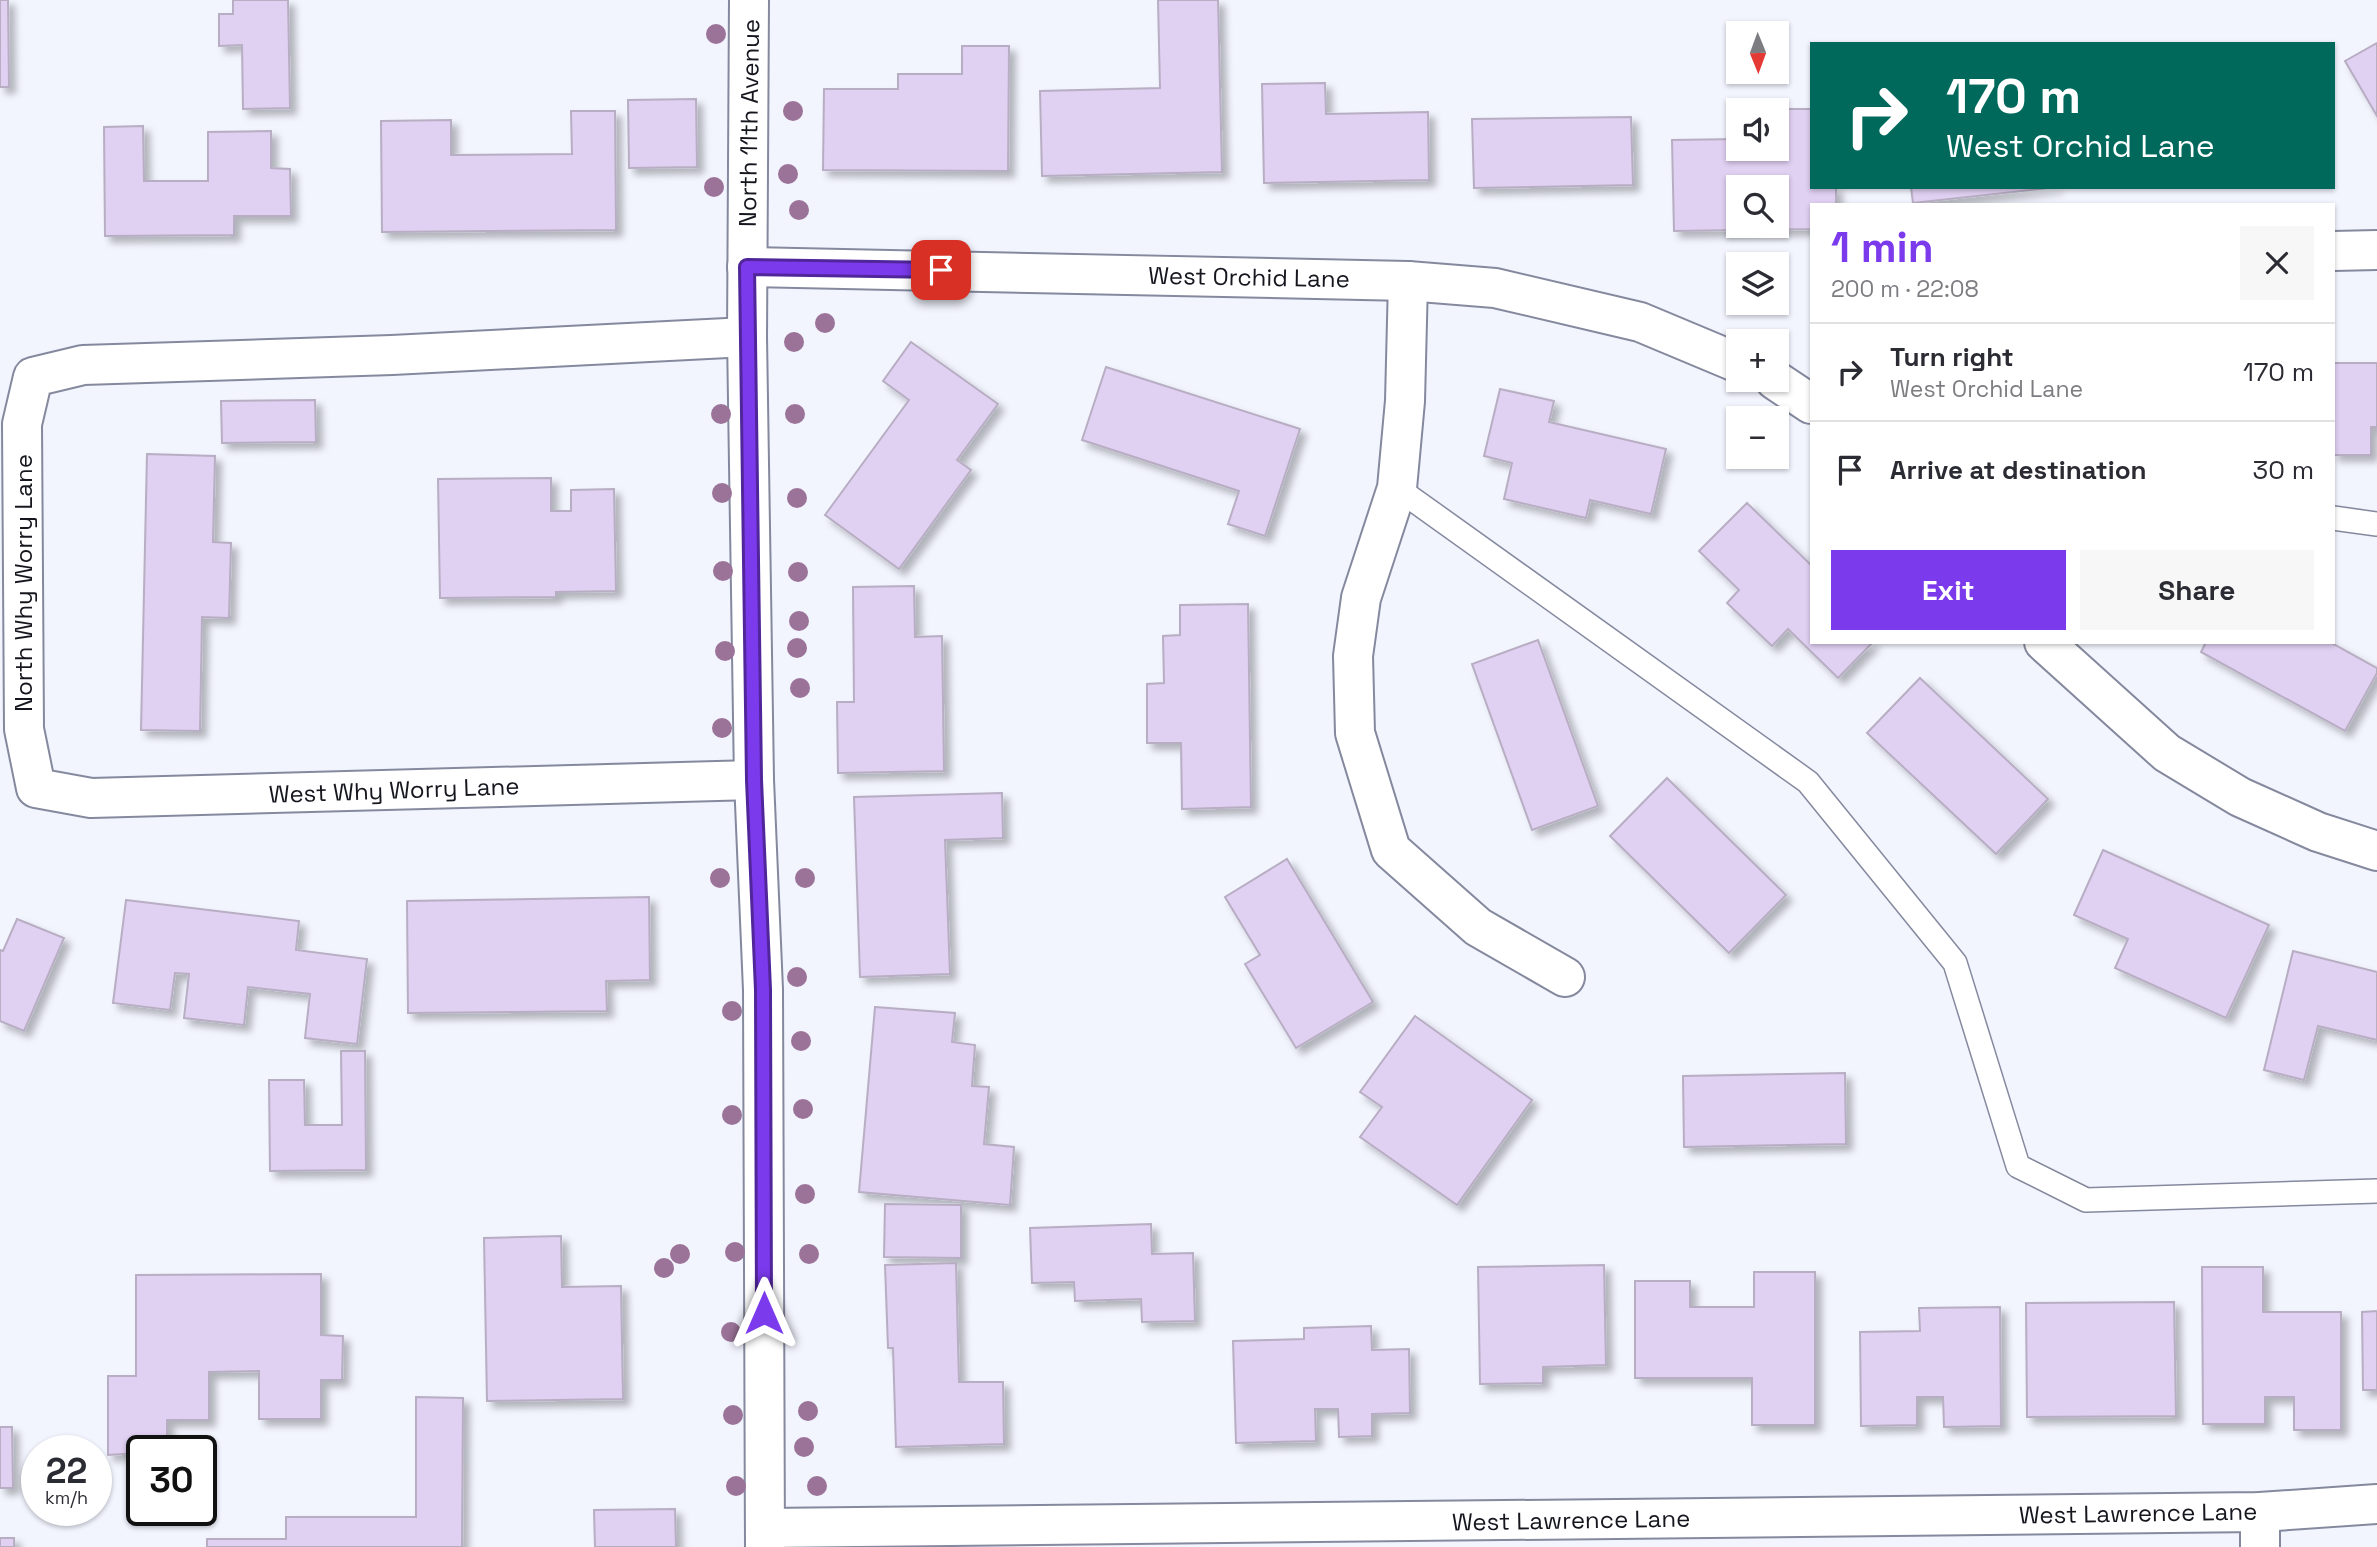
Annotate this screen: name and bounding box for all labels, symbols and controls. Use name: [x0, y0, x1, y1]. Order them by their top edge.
street label: North 11th Avenue: [732, 19, 766, 227]
north arrow: [1726, 21, 1788, 84]
map controls: [1726, 21, 1789, 469]
text: 170 m: [1946, 65, 2081, 127]
icon: right: [1831, 70, 1922, 161]
button: sound: [1726, 98, 1789, 161]
text: West Orchid Lane: [1946, 126, 2215, 166]
button: search: [1726, 175, 1789, 238]
text: 1 min: [1831, 221, 1934, 274]
button: close: [2240, 226, 2314, 300]
pin: [911, 240, 971, 300]
icon: arrive: [922, 251, 960, 289]
button: layers: [1726, 252, 1789, 315]
street label: West Orchid Lane: [1148, 260, 1350, 294]
text: 200 m · 22:08: [1831, 274, 1979, 304]
button: +: [1726, 329, 1789, 392]
text: Turn right: [1890, 340, 2014, 374]
icon: right: [1831, 353, 1869, 391]
text: 170 m: [2243, 355, 2314, 389]
text: West Orchid Lane: [1890, 374, 2083, 404]
button: −: [1726, 406, 1789, 469]
icon: arrive: [1831, 451, 1869, 489]
text: Arrive at destination: [1890, 453, 2147, 487]
text: 30 m: [2253, 453, 2314, 487]
street label: North Why Worry Lane: [8, 454, 39, 712]
button: Exit: [1831, 550, 2066, 630]
button: Share: [2080, 550, 2314, 630]
street label: West Why Worry Lane: [268, 770, 520, 810]
position arrow: [727, 1276, 801, 1350]
speed limit sign: 30: [126, 1435, 217, 1526]
text: 22: [46, 1449, 87, 1493]
text: km/h: [45, 1486, 88, 1509]
street label: West Lawrence Lane: [2019, 1495, 2257, 1531]
street label: West Lawrence Lane: [1452, 1502, 1690, 1538]

